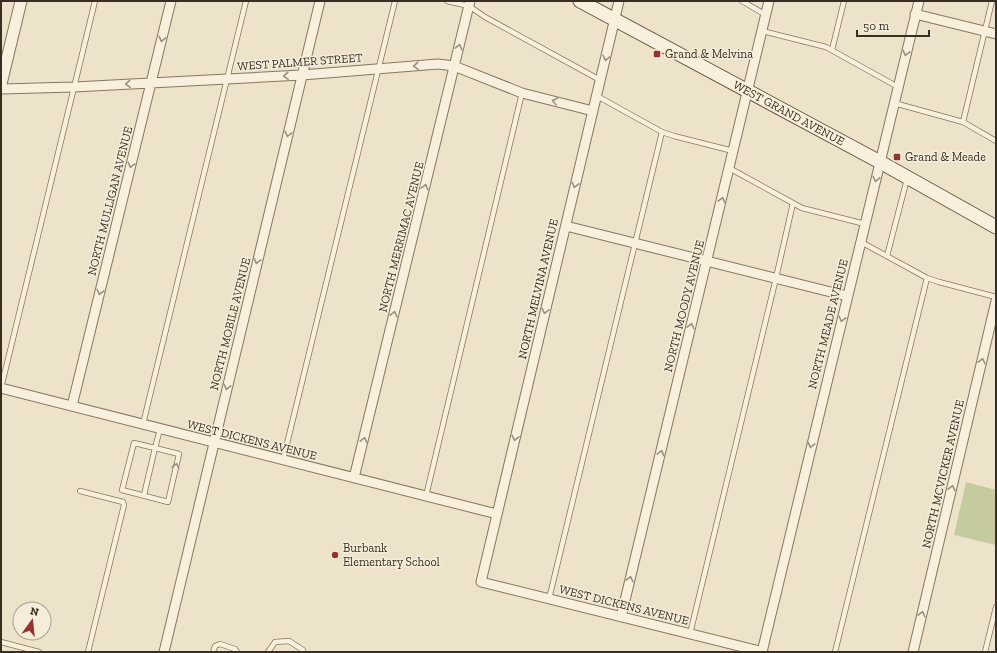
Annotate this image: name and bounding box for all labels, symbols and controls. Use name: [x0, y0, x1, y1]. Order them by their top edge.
scale bar: [857, 12, 929, 38]
text: 50 m: [863, 19, 890, 33]
one-way arrow: [158, 36, 166, 42]
one-way arrow: [454, 44, 463, 51]
place label: Grand & Melvina: [665, 47, 753, 61]
marker: Grand & Melvina: [652, 49, 662, 59]
one-way arrow: [903, 49, 911, 56]
street label: WEST PALMER STREET: [237, 51, 364, 73]
one-way arrow: [602, 55, 610, 61]
one-way arrow: [413, 61, 419, 70]
one-way arrow: [283, 72, 289, 80]
street label: WEST GRAND AVENUE: [731, 78, 847, 149]
one-way arrow: [125, 79, 131, 88]
one-way arrow: [552, 98, 558, 106]
street label: NORTH MULLIGAN AVENUE: [85, 125, 135, 277]
one-way arrow: [284, 131, 292, 137]
place label: Grand & Meade: [905, 150, 986, 164]
marker: Grand & Meade: [892, 152, 902, 162]
street label: NORTH MERRIMAC AVENUE: [375, 160, 427, 314]
one-way arrow: [127, 161, 136, 168]
one-way arrow: [872, 176, 880, 182]
one-way arrow: [572, 182, 580, 188]
one-way arrow: [420, 184, 429, 191]
one-way arrow: [717, 197, 725, 203]
street label: NORTH MELVINA AVENUE: [515, 217, 561, 361]
street label: NORTH MOODY AVENUE: [661, 239, 707, 373]
street label: NORTH MOBILE AVENUE: [207, 256, 253, 392]
one-way arrow: [254, 257, 262, 264]
street label: NORTH MEADE AVENUE: [805, 258, 851, 390]
one-way arrow: [97, 288, 105, 295]
one-way arrow: [542, 308, 550, 314]
one-way arrow: [390, 311, 398, 317]
one-way arrow: [838, 315, 847, 322]
one-way arrow: [687, 323, 695, 329]
one-way arrow: [977, 358, 986, 365]
one-way arrow: [223, 383, 232, 390]
street label: NORTH MCVICKER AVENUE: [919, 398, 967, 550]
street label: WEST DICKENS AVENUE: [186, 417, 318, 463]
one-way arrow: [512, 434, 520, 441]
one-way arrow: [359, 437, 367, 443]
one-way arrow: [808, 442, 816, 448]
one-way arrow: [656, 449, 665, 456]
one-way arrow: [172, 462, 180, 469]
one-way arrow: [947, 484, 956, 491]
place label: Burbank Elementary School: [343, 541, 440, 569]
marker: Burbank Elementary School: [330, 550, 340, 560]
one-way arrow: [626, 576, 634, 582]
street label: WEST DICKENS AVENUE: [558, 582, 690, 628]
north arrow: [12, 601, 52, 641]
text: N: [29, 604, 41, 619]
one-way arrow: [918, 611, 926, 617]

